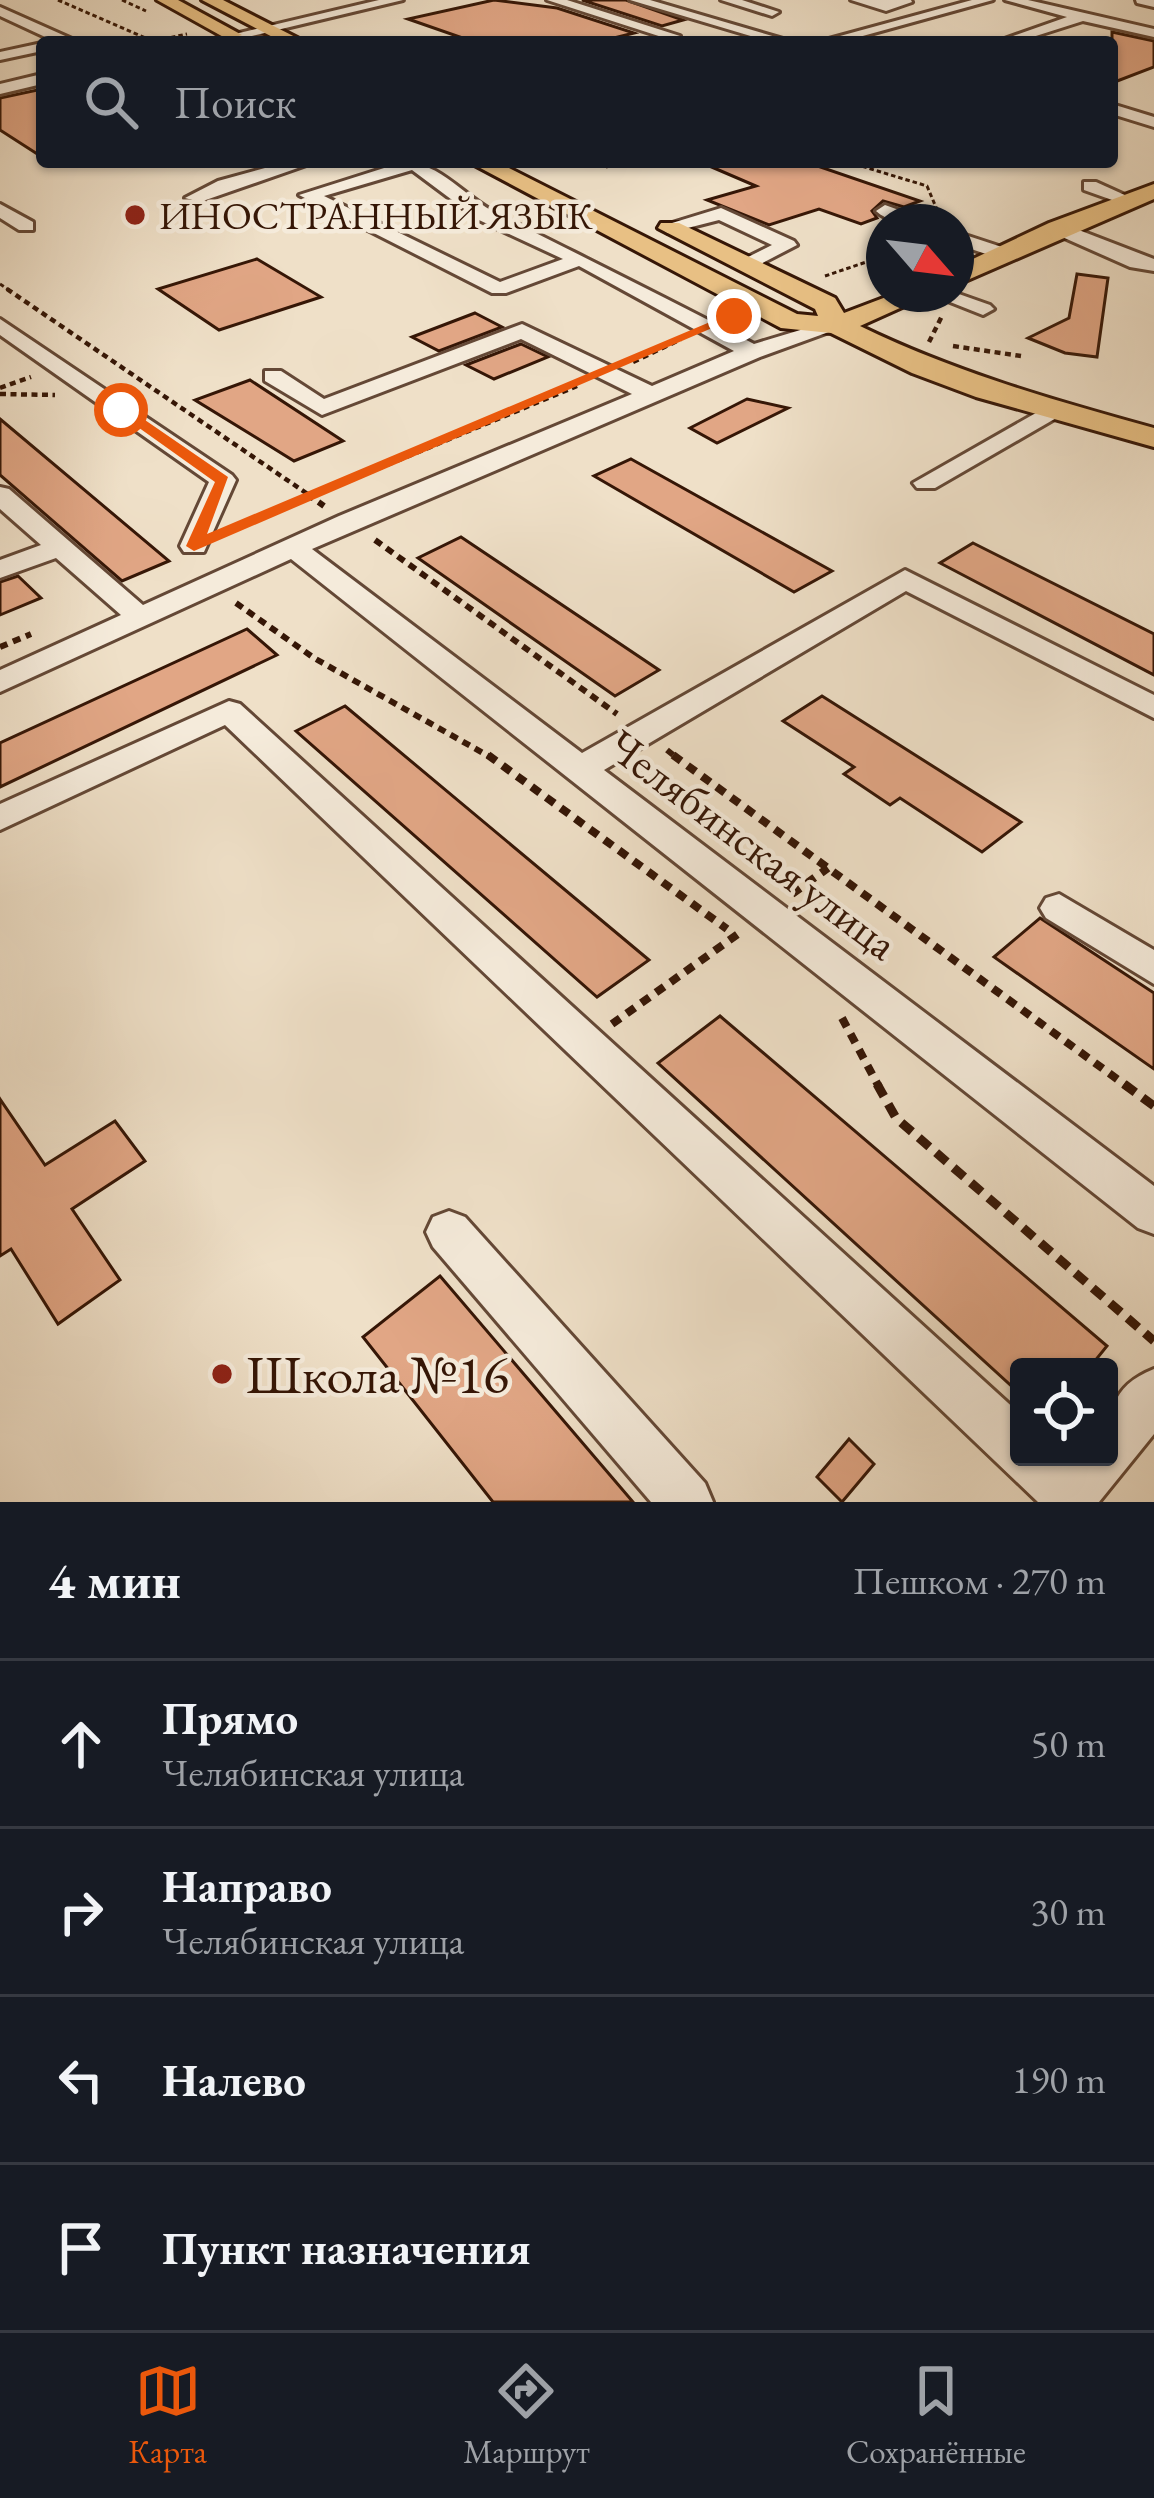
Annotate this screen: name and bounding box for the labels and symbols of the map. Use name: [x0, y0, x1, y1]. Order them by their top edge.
place label: ИНОСТРАННЫЙ ЯЗЫК: [159, 190, 593, 241]
marker: ИНОСТРАННЫЙ ЯЗЫК: [122, 202, 148, 228]
north arrow: [866, 204, 974, 312]
route end: [707, 289, 761, 343]
route start: [94, 383, 148, 437]
street label: Челябинская улица: [596, 716, 910, 972]
place label: Школа №16: [246, 1339, 509, 1409]
marker: Школа №16: [209, 1361, 235, 1387]

